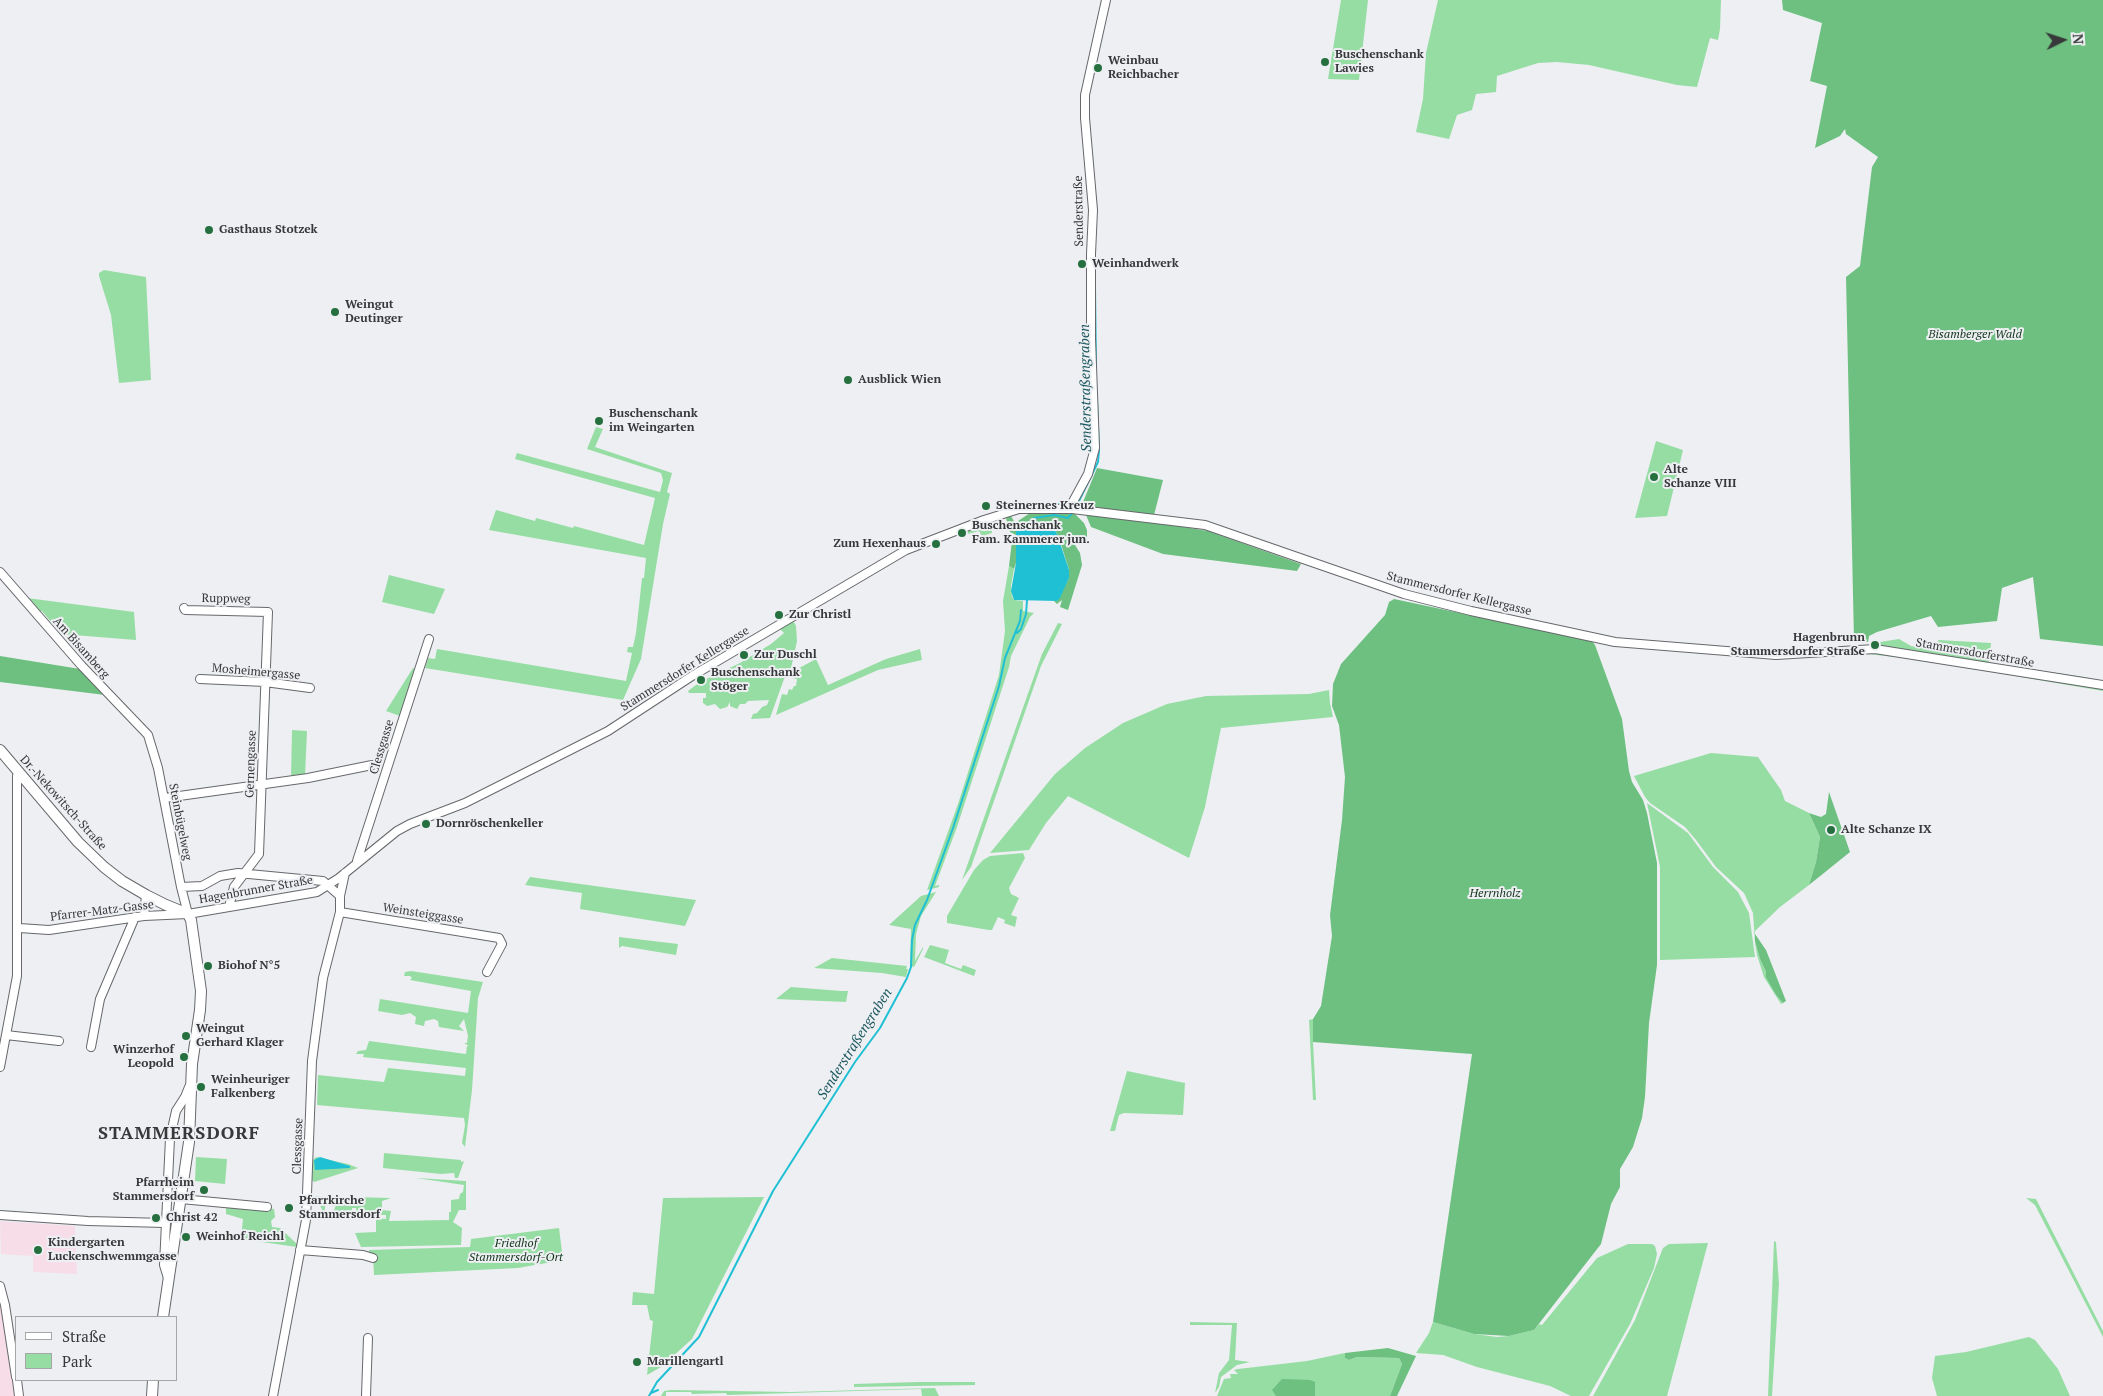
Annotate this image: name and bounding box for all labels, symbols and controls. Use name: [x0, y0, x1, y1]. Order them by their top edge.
north arrow: [2038, 15, 2088, 65]
text: N: [2069, 33, 2088, 45]
place label: Buschenschank Lawies: [1335, 48, 1424, 76]
place label: Weinbau Reichbacher: [1108, 54, 1179, 82]
marker: Buschenschank Lawies: [1319, 56, 1331, 68]
marker: Weinbau Reichbacher: [1092, 62, 1104, 74]
street label: Senderstraße: [1071, 175, 1087, 247]
place label: Gasthaus Stotzek: [219, 223, 318, 237]
marker: Gasthaus Stotzek: [203, 224, 215, 236]
place label: Weinhandwerk: [1092, 257, 1179, 271]
marker: Weinhandwerk: [1076, 258, 1088, 270]
place label: Weingut Deutinger: [345, 298, 403, 326]
marker: Weingut Deutinger: [329, 306, 341, 318]
water label: Senderstraßengraben: [1076, 324, 1096, 452]
park label: Bisamberger Wald: [1928, 328, 2022, 342]
place label: Ausblick Wien: [858, 373, 941, 387]
marker: Ausblick Wien: [842, 374, 854, 386]
place label: Buschenschank im Weingarten: [609, 407, 698, 435]
marker: Buschenschank im Weingarten: [593, 415, 605, 427]
place label: Alte Schanze VIII: [1664, 463, 1736, 491]
marker: Alte Schanze VIII: [1648, 471, 1660, 483]
place label: Steinernes Kreuz: [996, 499, 1094, 513]
marker: Steinernes Kreuz: [980, 500, 992, 512]
place label: Buschenschank Fam. Kammerer jun.: [972, 519, 1090, 547]
marker: Buschenschank Fam. Kammerer jun.: [956, 527, 968, 539]
place label: Zum Hexenhaus: [833, 537, 926, 551]
marker: Zum Hexenhaus: [930, 538, 942, 550]
street label: Stammersdorfer Kellergasse: [1385, 569, 1533, 619]
street label: Ruppweg: [201, 591, 251, 607]
place label: Zur Christl: [789, 608, 851, 622]
marker: Zur Christl: [773, 609, 785, 621]
street label: Am Bisamberg: [50, 614, 112, 682]
street label: Stammersdorfer Kellergasse: [618, 623, 752, 715]
place label: Hagenbrunn Stammersdorfer Straße: [1731, 631, 1865, 659]
street label: Stammersdorferstraße: [1915, 635, 2035, 671]
marker: Hagenbrunn Stammersdorfer Straße: [1869, 639, 1881, 651]
place label: Zur Duschl: [754, 648, 817, 662]
marker: Zur Duschl: [738, 649, 750, 661]
street label: Mosheimergasse: [211, 661, 301, 683]
place label: Buschenschank Stöger: [711, 666, 800, 694]
marker: Buschenschank Stöger: [695, 674, 707, 686]
street label: Clessgasse: [367, 718, 397, 776]
street label: Gernengasse: [243, 730, 259, 798]
street label: Dr.-Nekowitsch-Straße: [17, 753, 109, 853]
street label: Steinbügelweg: [165, 782, 195, 862]
place label: Dornröschenkeller: [436, 817, 543, 831]
marker: Dornröschenkeller: [420, 818, 432, 830]
place label: Alte Schanze IX: [1841, 823, 1932, 837]
marker: Alte Schanze IX: [1825, 824, 1837, 836]
street label: Hagenbrunner Straße: [198, 873, 314, 907]
park label: Herrnholz: [1469, 887, 1521, 901]
street label: Pfarrer-Matz-Gasse: [49, 898, 155, 924]
street label: Weinsteiggasse: [382, 901, 464, 927]
place label: Biohof N°5: [218, 959, 280, 973]
marker: Biohof N°5: [202, 960, 214, 972]
water label: Senderstraßengraben: [814, 985, 896, 1103]
place label: Weingut Gerhard Klager: [196, 1022, 284, 1050]
marker: Weingut Gerhard Klager: [180, 1030, 192, 1042]
place label: Winzerhof Leopold: [113, 1043, 174, 1071]
marker: Winzerhof Leopold: [178, 1051, 190, 1063]
place label: Weinheuriger Falkenberg: [211, 1073, 290, 1101]
marker: Weinheuriger Falkenberg: [195, 1081, 207, 1093]
street label: Clessgasse: [290, 1117, 306, 1175]
district label: STAMMERSDORF: [96, 1123, 262, 1145]
place label: Pfarrheim Stammersdorf: [113, 1176, 194, 1204]
marker: Pfarrheim Stammersdorf: [198, 1184, 210, 1196]
place label: Pfarrkirche Stammersdorf: [299, 1194, 380, 1222]
marker: Pfarrkirche Stammersdorf: [283, 1202, 295, 1214]
place label: Christ 42: [166, 1211, 218, 1225]
marker: Christ 42: [150, 1212, 162, 1224]
place label: Weinhof Reichl: [196, 1230, 284, 1244]
marker: Weinhof Reichl: [180, 1231, 192, 1243]
place label: Kindergarten Luckenschwemmgasse: [48, 1236, 177, 1264]
park label: Friedhof Stammersdorf-Ort: [469, 1237, 563, 1265]
marker: Kindergarten Luckenschwemmgasse: [32, 1244, 44, 1256]
legend: [15, 1316, 178, 1381]
text: Straße: [62, 1326, 106, 1346]
text: Park: [62, 1351, 92, 1371]
place label: Marillengartl: [647, 1355, 724, 1369]
marker: Marillengartl: [631, 1356, 643, 1368]

